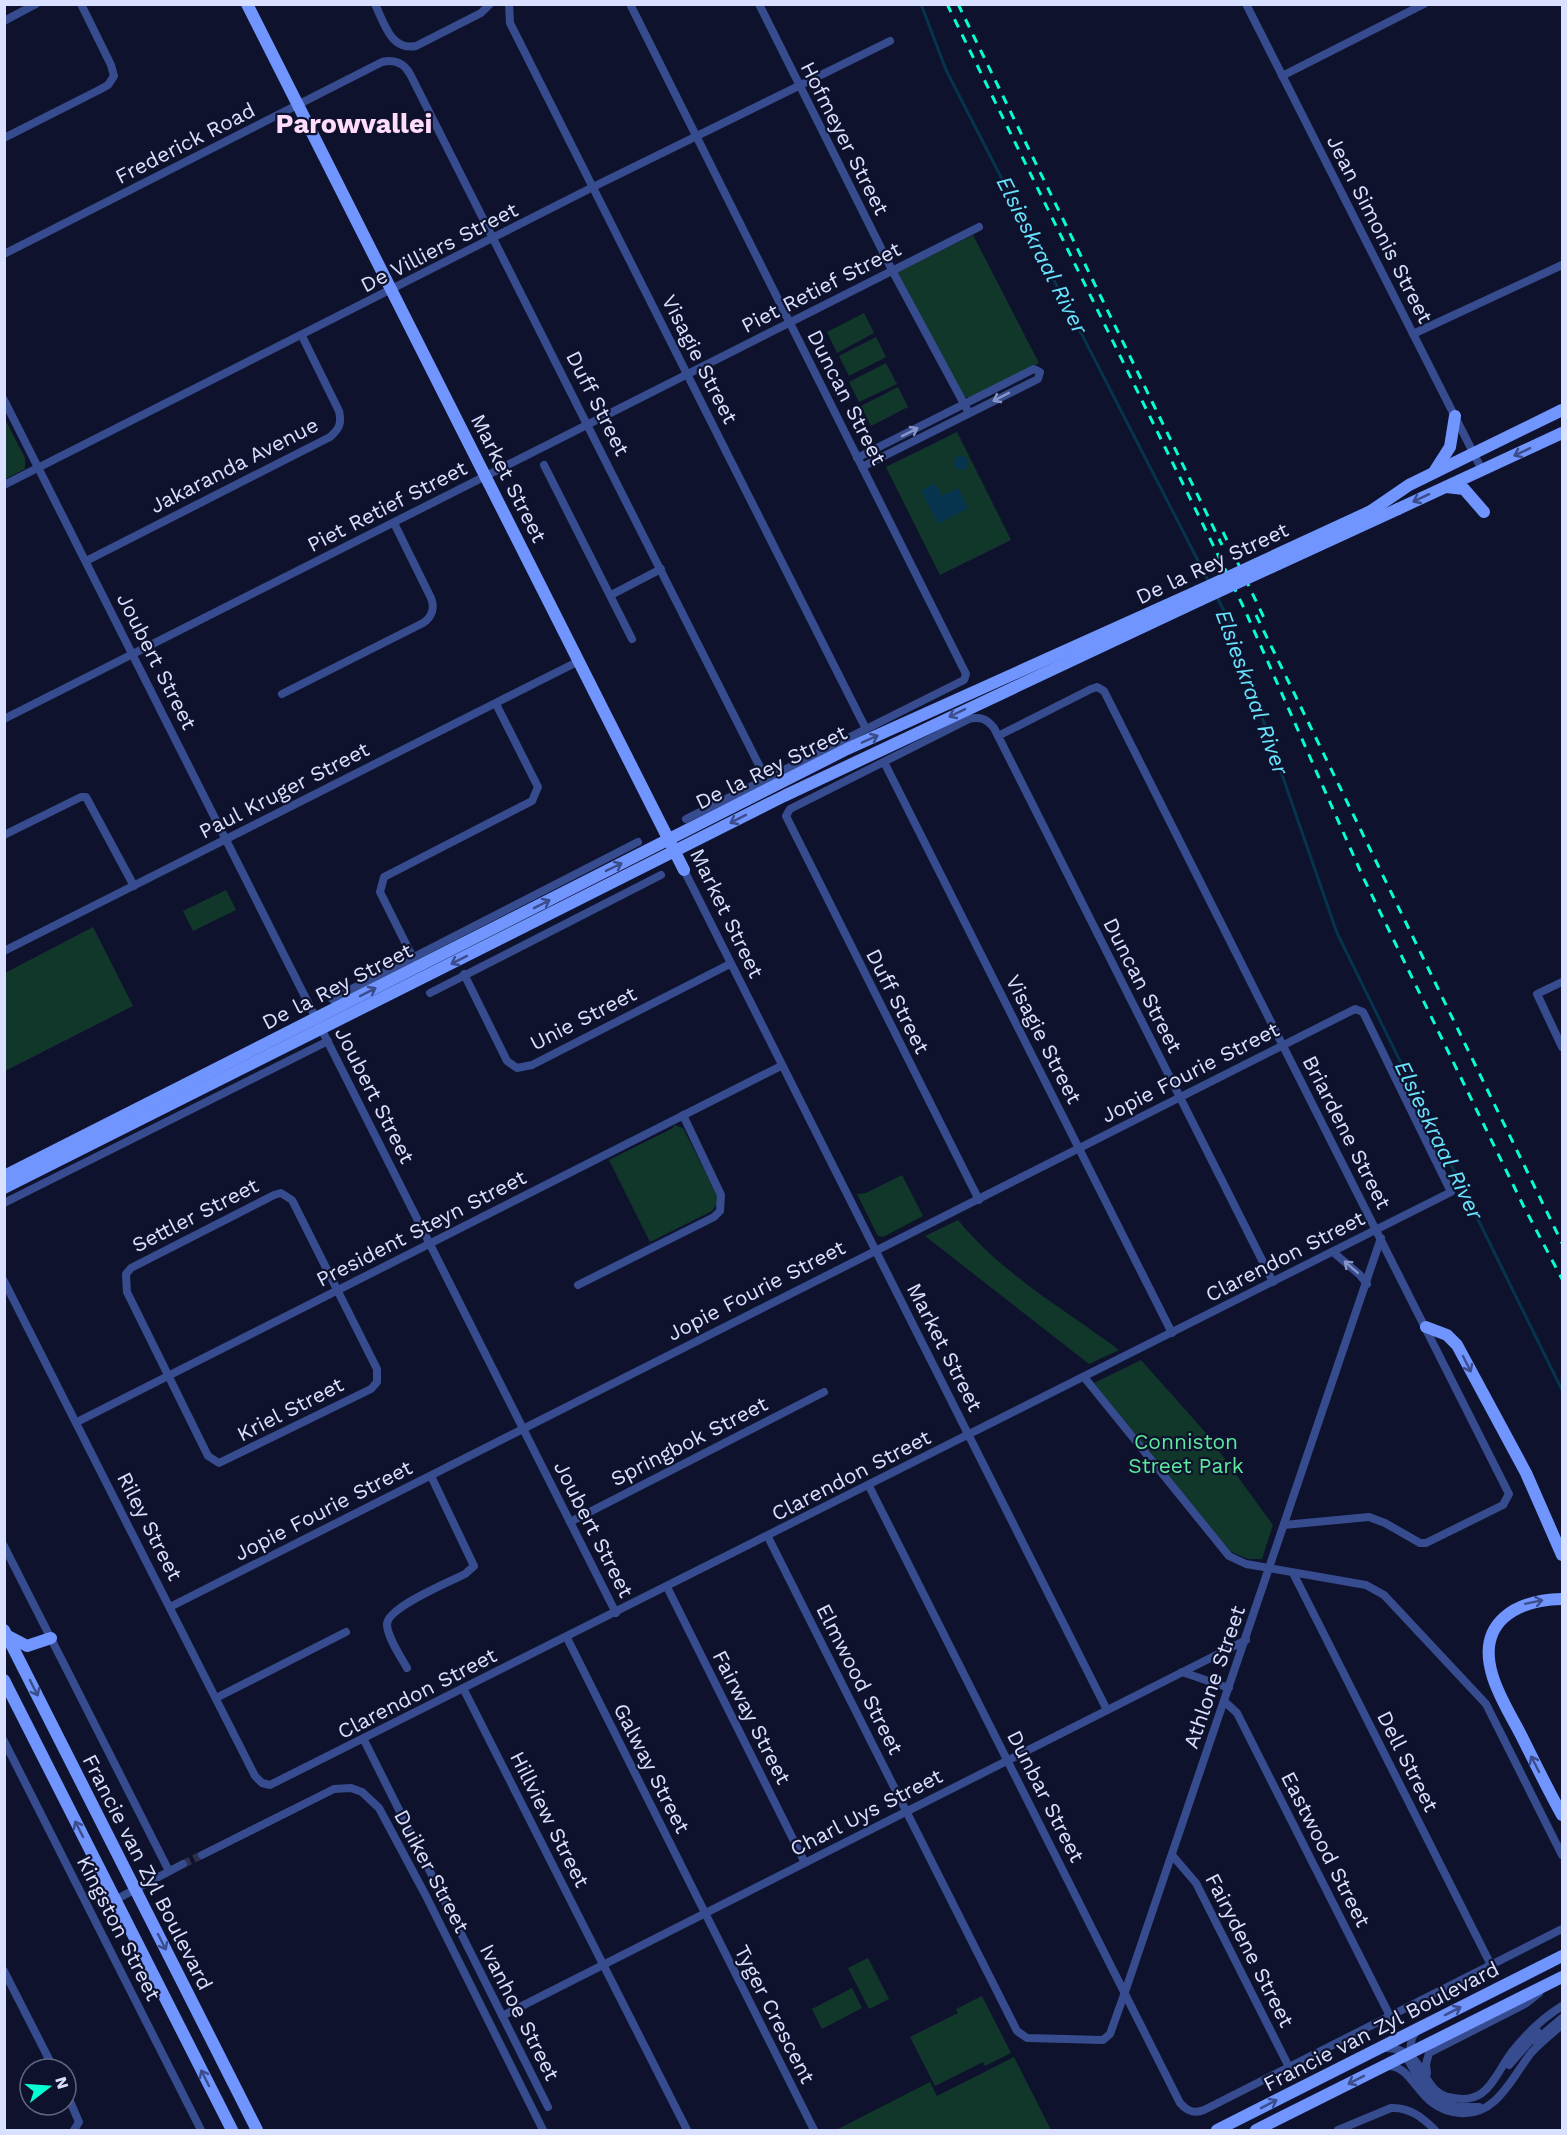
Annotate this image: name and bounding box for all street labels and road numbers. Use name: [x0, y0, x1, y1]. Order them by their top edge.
street label: Hofmeyer Street: [796, 57, 895, 219]
street label: Frederick Road: [111, 97, 259, 189]
street label: Jean Simonis Street: [1322, 131, 1438, 327]
street label: De Villiers Street: [356, 196, 522, 297]
street label: Piet Retief Street: [737, 236, 905, 338]
street label: Visagie Street: [657, 290, 743, 428]
street label: Duncan Street: [802, 325, 892, 469]
street label: Duff Street: [561, 346, 635, 460]
street label: Market Street: [466, 410, 552, 547]
street label: Jakaranda Avenue: [146, 412, 322, 518]
street label: Piet Retief Street: [303, 455, 471, 557]
street label: De la Rey Street: [1132, 517, 1292, 609]
street label: Joubert Street: [112, 589, 202, 734]
street label: De la Rey Street: [691, 719, 851, 814]
street label: Paul Kruger Street: [195, 736, 373, 844]
street label: Market Street: [685, 844, 769, 982]
street label: Duncan Street: [1098, 913, 1188, 1057]
street label: De la Rey Street: [258, 937, 417, 1035]
street label: Duff Street: [861, 944, 935, 1058]
street label: Visagie Street: [1001, 970, 1087, 1108]
street label: Unie Street: [526, 980, 640, 1055]
street label: Jopie Fourie Street: [1097, 1016, 1283, 1128]
street label: Joubert Street: [330, 1023, 420, 1168]
street label: Briardene Street: [1298, 1051, 1397, 1213]
street label: President Steyn Street: [312, 1164, 530, 1292]
street label: Settler Street: [128, 1172, 263, 1258]
street label: Clarendon Street: [1201, 1205, 1369, 1307]
street label: Jopie Fourie Street: [663, 1234, 849, 1346]
street label: Market Street: [902, 1279, 988, 1416]
street label: Kriel Street: [233, 1371, 348, 1446]
street label: Springbok Street: [607, 1391, 772, 1491]
street label: Clarendon Street: [767, 1424, 935, 1526]
street label: Jopie Fourie Street: [230, 1454, 416, 1566]
street label: Joubert Street: [549, 1457, 639, 1602]
street label: Riley Street: [112, 1468, 188, 1584]
street label: Elmwood Street: [811, 1600, 909, 1759]
street label: Athlone Street: [1178, 1602, 1250, 1752]
street label: Clarendon Street: [333, 1642, 501, 1744]
street label: Fairway Street: [707, 1646, 797, 1788]
street label: Galway Street: [609, 1699, 696, 1837]
street label: Dell Street: [1372, 1706, 1444, 1816]
street label: Dunbar Street: [1002, 1726, 1090, 1866]
street label: Hillview Street: [505, 1747, 595, 1891]
street label: Francie van Zyl Boulevard: [78, 1750, 218, 1994]
street label: Charl Uys Street: [786, 1763, 947, 1861]
street label: Eastwood Street: [1276, 1767, 1376, 1931]
street label: Duiker Street: [389, 1805, 475, 1937]
street label: Kingston Street: [72, 1851, 166, 2005]
street label: Fairydene Street: [1200, 1869, 1300, 2031]
street label: Ivanhoe Street: [475, 1940, 565, 2085]
street label: Tyger Crescent: [729, 1941, 821, 2087]
street label: Francie van Zyl Boulevard: [1259, 1956, 1503, 2096]

